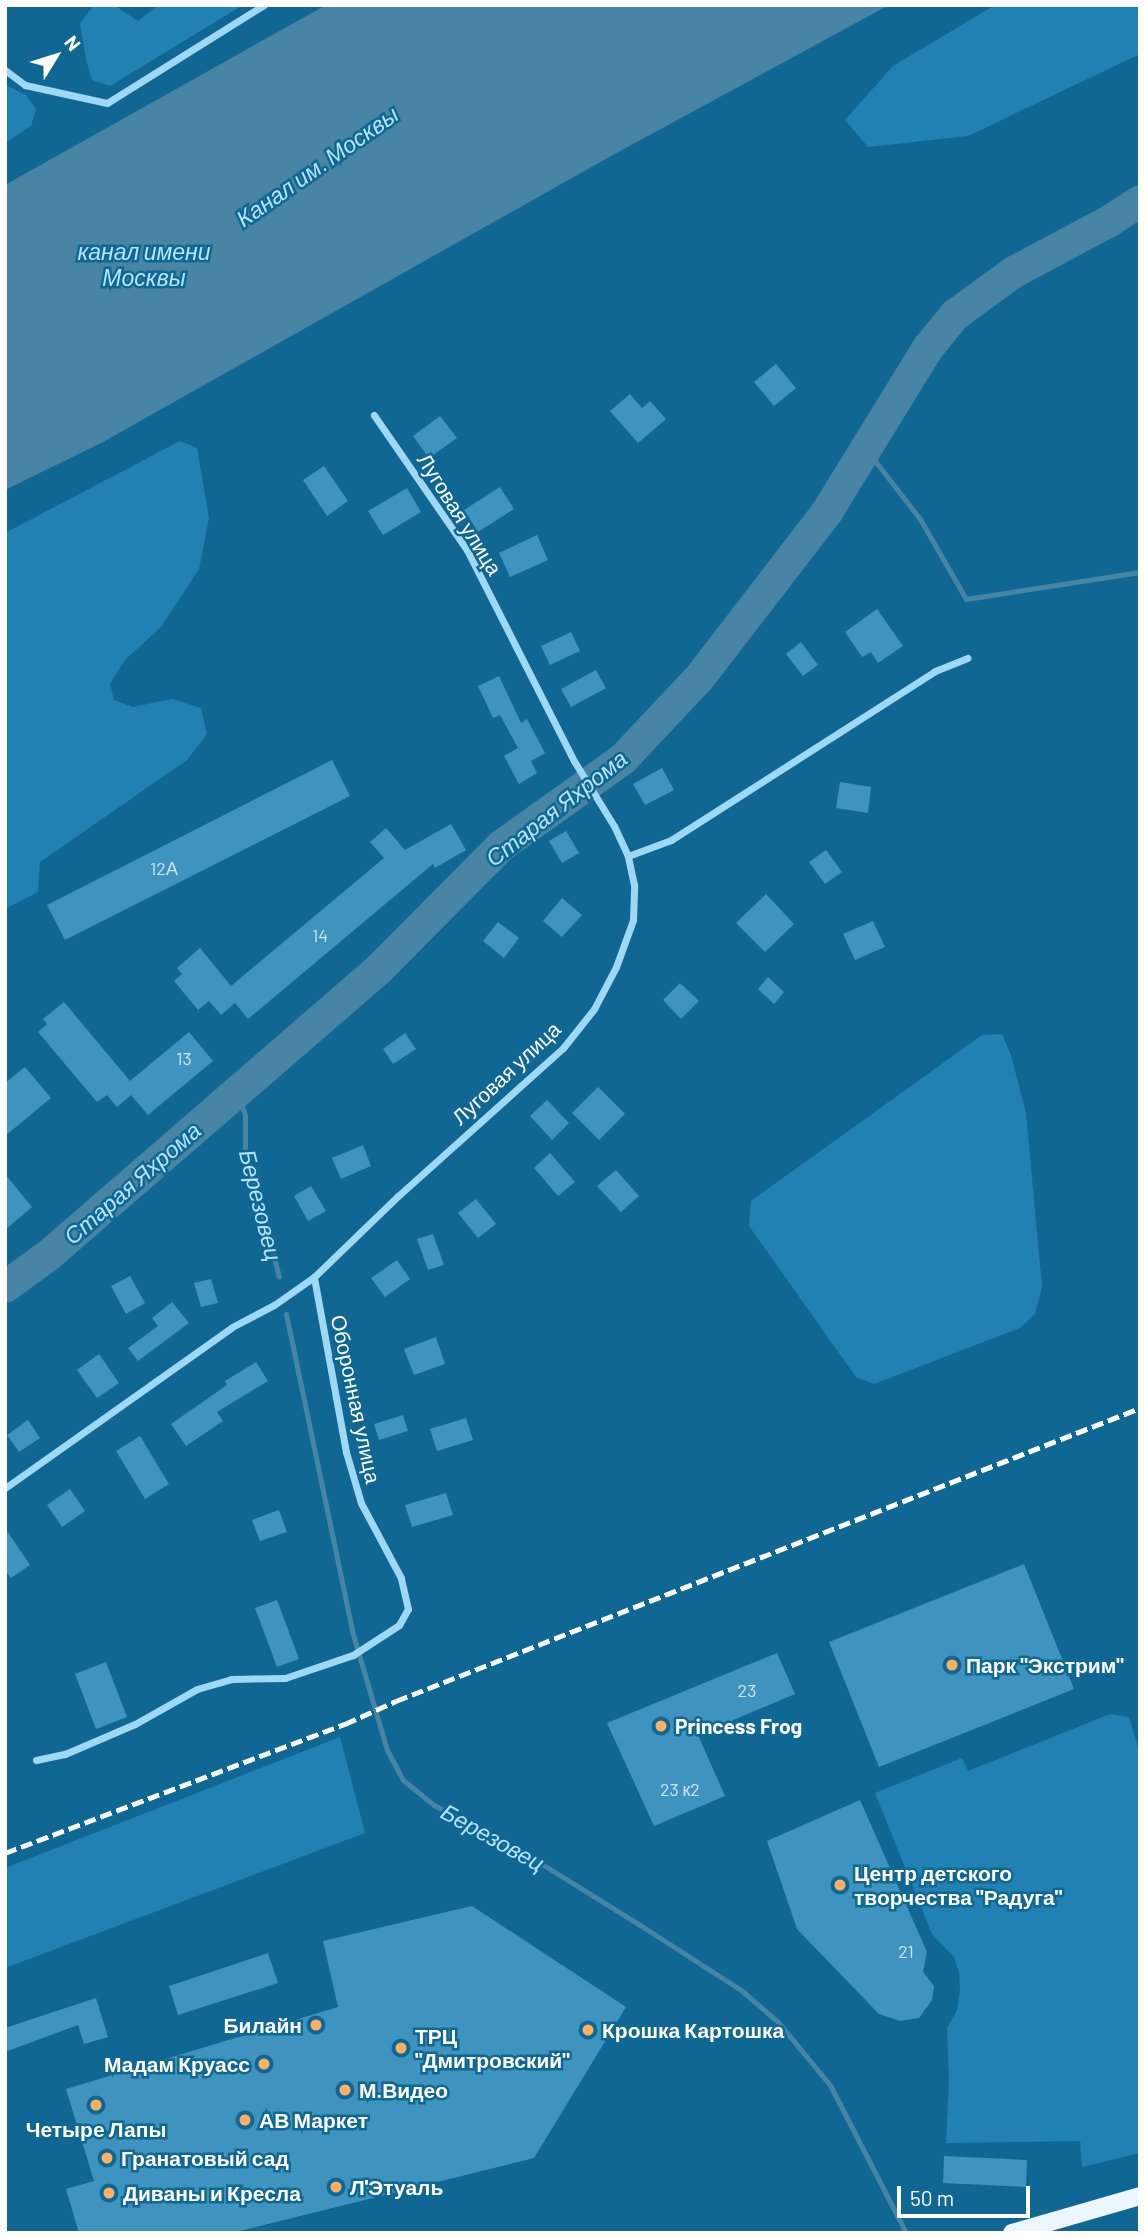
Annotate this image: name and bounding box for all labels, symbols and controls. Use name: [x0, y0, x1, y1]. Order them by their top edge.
north arrow: [21, 21, 91, 91]
text: N: [60, 31, 86, 55]
water label: Канал им. Москвы: [231, 100, 403, 232]
water label: канал имени Москвы: [77, 237, 211, 291]
street label: Луговая улица: [412, 448, 508, 580]
water label: Старая Яхрома: [480, 744, 632, 872]
house number: 12А: [150, 857, 178, 879]
house number: 14: [312, 924, 328, 946]
street label: Луговая улица: [446, 1016, 566, 1130]
house number: 13: [176, 1047, 192, 1069]
water label: Старая Яхрома: [58, 1116, 206, 1250]
water label: Березовец: [234, 1146, 288, 1264]
street label: Оборонная улица: [326, 1312, 386, 1486]
place label: Парк "Экстрим": [966, 1652, 1124, 1678]
marker: Парк "Экстрим": [944, 1657, 960, 1673]
house number: 23: [738, 1679, 756, 1701]
place label: Princess Frog: [675, 1713, 802, 1739]
marker: Princess Frog: [653, 1718, 669, 1734]
house number: 23 к2: [660, 1778, 700, 1800]
water label: Березовец: [437, 1797, 549, 1877]
place label: Центр детского творчества "Радуга": [854, 1860, 1062, 1910]
marker: Центр детского творчества "Радуга": [832, 1877, 848, 1893]
house number: 21: [898, 1940, 914, 1962]
place label: Билайн: [223, 2012, 302, 2038]
marker: Билайн: [308, 2017, 324, 2033]
place label: Крошка Картошка: [602, 2017, 784, 2043]
marker: Крошка Картошка: [580, 2022, 596, 2038]
place label: ТРЦ "Дмитровский": [415, 2023, 570, 2073]
marker: ТРЦ "Дмитровский": [393, 2040, 409, 2056]
place label: Мадам Круасс: [104, 2051, 250, 2077]
marker: Мадам Круасс: [256, 2056, 272, 2072]
place label: М.Видео: [359, 2077, 448, 2103]
marker: М.Видео: [337, 2082, 353, 2098]
marker: Четыре Лапы: [88, 2097, 104, 2113]
place label: АВ Маркет: [259, 2107, 368, 2133]
marker: АВ Маркет: [237, 2112, 253, 2128]
place label: Четыре Лапы: [26, 2116, 166, 2142]
place label: Гранатовый сад: [121, 2145, 289, 2171]
marker: Гранатовый сад: [99, 2150, 115, 2166]
scale bar: [900, 2172, 1033, 2216]
place label: Л'Этуаль: [350, 2174, 443, 2200]
marker: Л'Этуаль: [328, 2179, 344, 2195]
place label: Диваны и Кресла: [123, 2180, 301, 2206]
marker: Диваны и Кресла: [101, 2185, 117, 2201]
text: 50 m: [910, 2185, 954, 2210]

